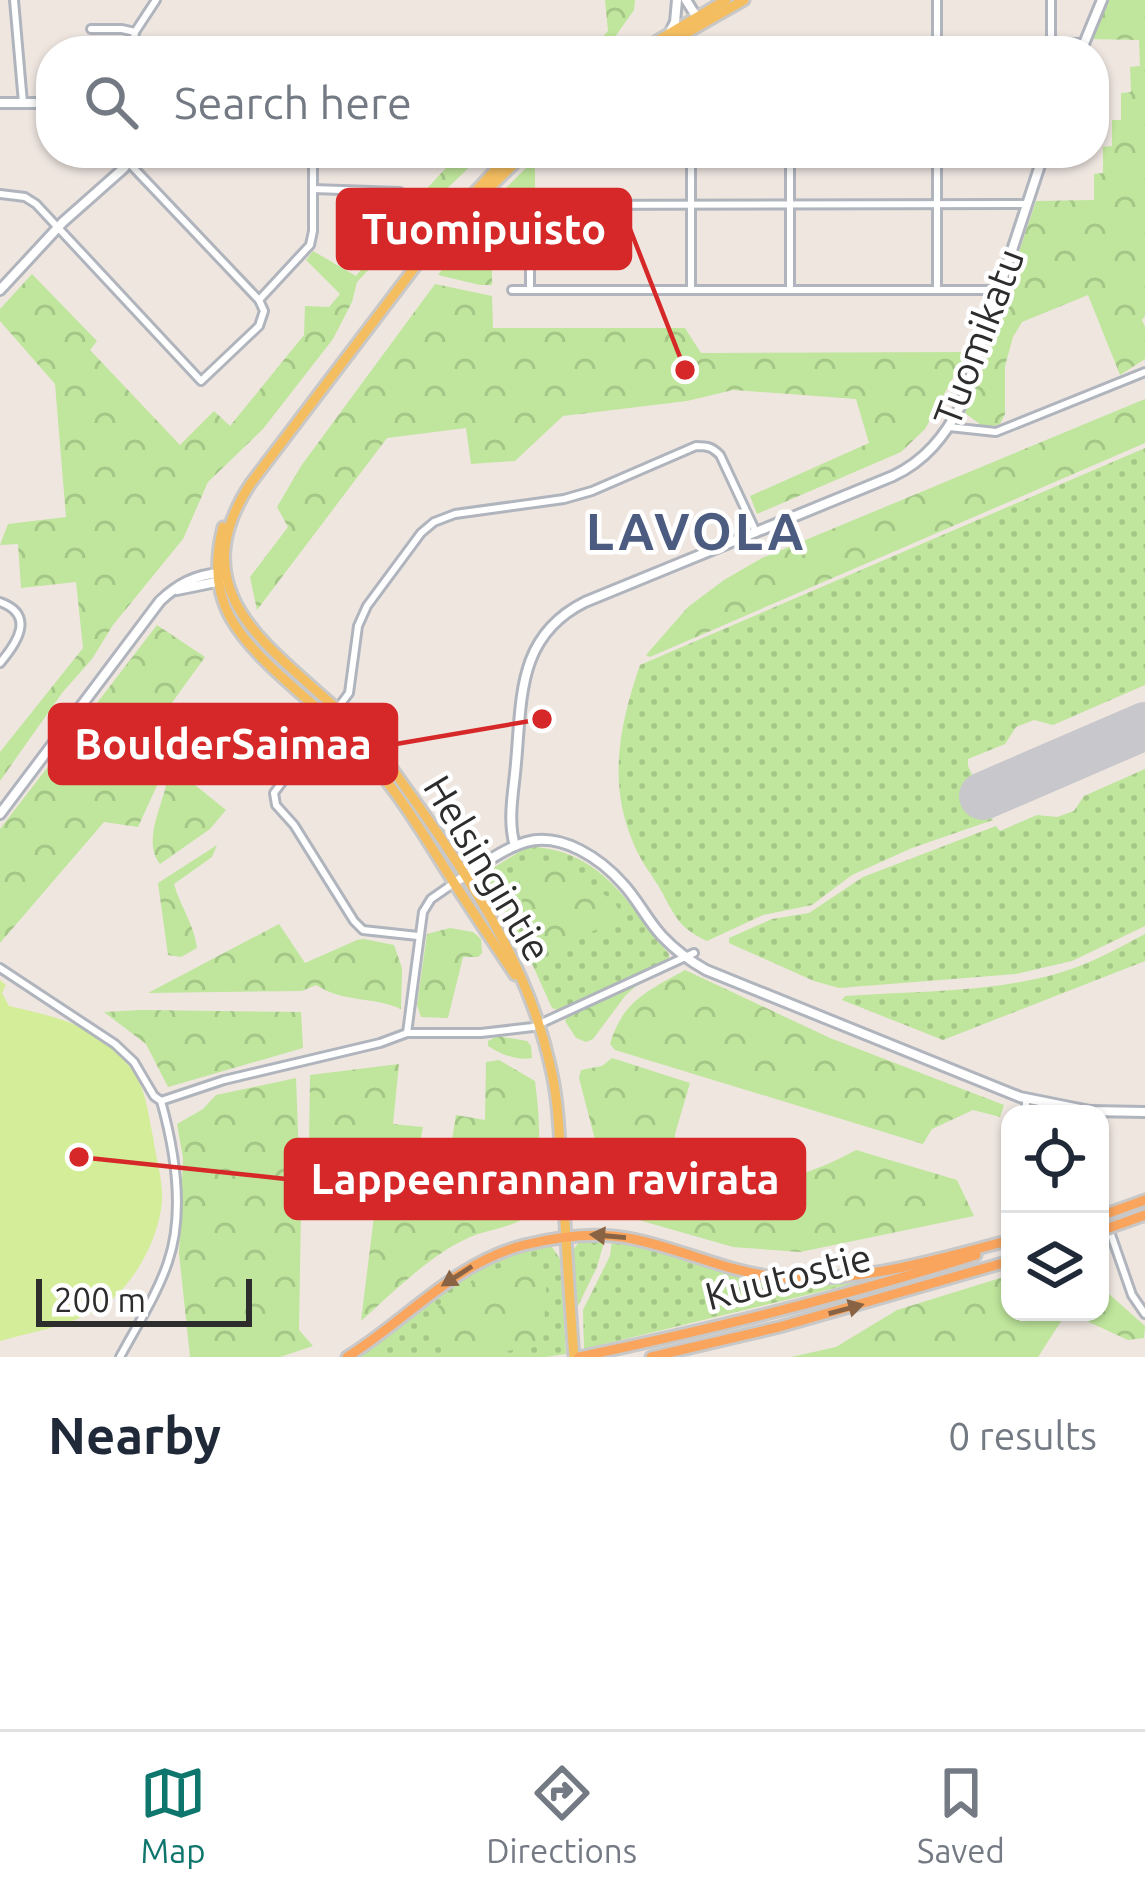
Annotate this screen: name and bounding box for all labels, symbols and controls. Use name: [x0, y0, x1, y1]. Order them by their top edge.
search box: [36, 36, 1109, 168]
icon: search: [78, 69, 144, 135]
text: Search here: [174, 77, 412, 128]
callout: Tuomipuisto: [338, 190, 630, 268]
text: Tuomipuisto: [362, 205, 606, 252]
street label: Tuomikatu: [925, 242, 1031, 432]
district label: LAVOLA: [586, 502, 806, 560]
callout: BoulderSaimaa: [50, 705, 396, 783]
text: BoulderSaimaa: [74, 720, 372, 767]
street label: Helsingintie: [416, 768, 560, 968]
map controls: [1001, 1105, 1109, 1321]
button: locate: [1001, 1105, 1109, 1213]
callout: Lappeenrannan ravirata: [286, 1140, 804, 1218]
text: Lappeenrannan ravirata: [310, 1155, 780, 1202]
button: layers: [1001, 1213, 1109, 1321]
one-way arrow: [589, 1226, 627, 1245]
street label: Kuutostie: [701, 1235, 875, 1317]
one-way arrow: [441, 1265, 474, 1287]
scale bar: [36, 1273, 252, 1326]
text: 200 m: [54, 1281, 146, 1318]
one-way arrow: [828, 1298, 865, 1317]
text: Nearby: [48, 1406, 221, 1464]
text: 0 results: [948, 1414, 1097, 1457]
tab: Map: [140, 1760, 206, 1869]
tab: Directions: [486, 1760, 637, 1869]
tab: Saved: [917, 1760, 1005, 1869]

